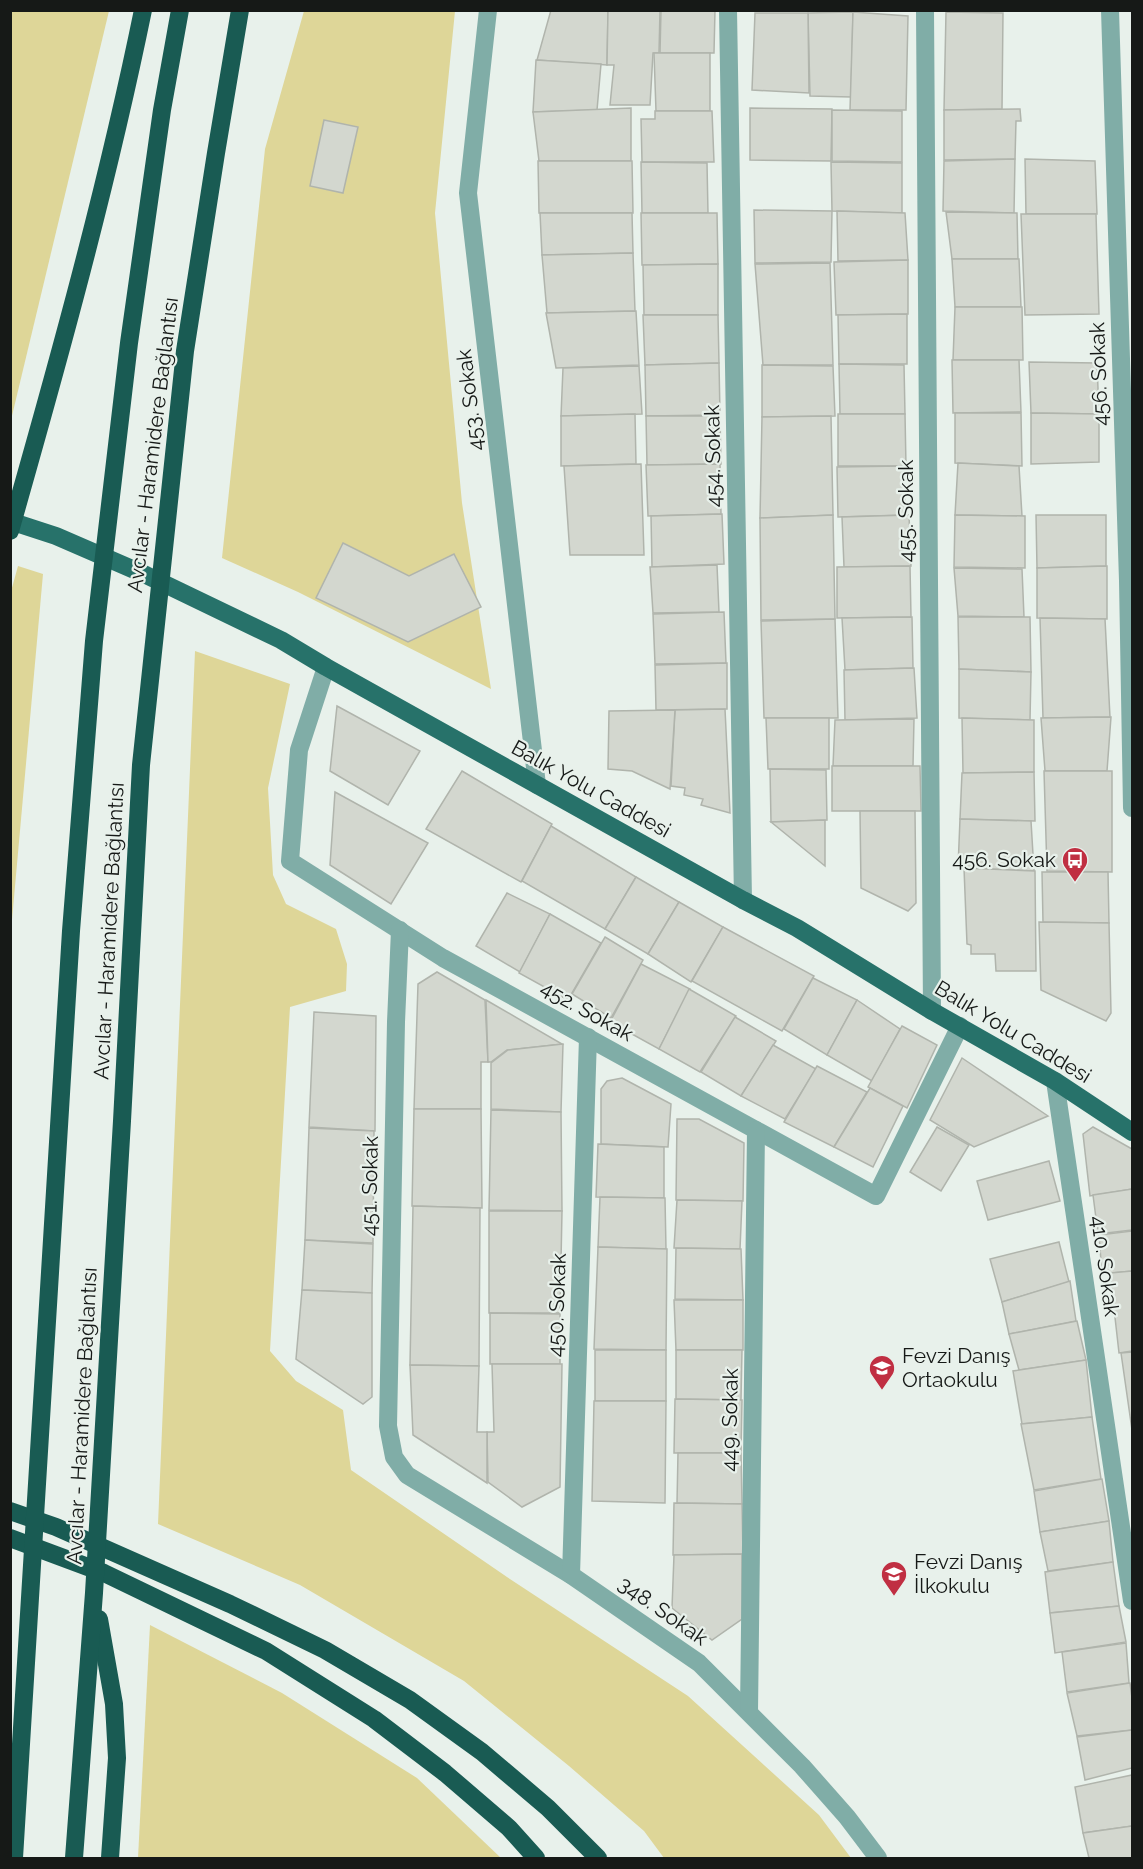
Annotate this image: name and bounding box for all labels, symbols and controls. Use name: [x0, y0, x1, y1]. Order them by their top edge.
street label: Avcılar - Haramidere Bağlantısı: [122, 296, 183, 594]
street label: 456. Sokak: [1084, 322, 1113, 426]
street label: 453. Sokak: [451, 348, 488, 452]
street label: 454. Sokak: [699, 404, 726, 508]
street label: 455. Sokak: [893, 460, 918, 562]
street label: Balık Yolu Caddesi: [507, 734, 675, 843]
street label: Avcılar - Haramidere Bağlantısı: [88, 782, 129, 1080]
bus stop icon: 456. Sokak: [1060, 845, 1090, 883]
place label: 456. Sokak: [952, 847, 1056, 872]
street label: 452. Sokak: [537, 975, 638, 1046]
street label: Balık Yolu Caddesi: [930, 975, 1096, 1088]
street label: 451. Sokak: [356, 1136, 383, 1236]
street label: 410. Sokak: [1086, 1214, 1125, 1318]
street label: 450. Sokak: [542, 1253, 571, 1357]
street label: Avcılar - Haramidere Bağlantısı: [61, 1267, 102, 1565]
place label: Fevzi Danış Ortaokulu: [902, 1343, 1011, 1392]
school or university icon: Fevzi Danış Ortaokulu: [867, 1353, 897, 1391]
street label: 449. Sokak: [716, 1368, 743, 1472]
place label: Fevzi Danış İlkokulu: [914, 1549, 1023, 1598]
school or university icon: Fevzi Danış İlkokulu: [879, 1559, 909, 1597]
street label: 348. Sokak: [614, 1571, 713, 1650]

